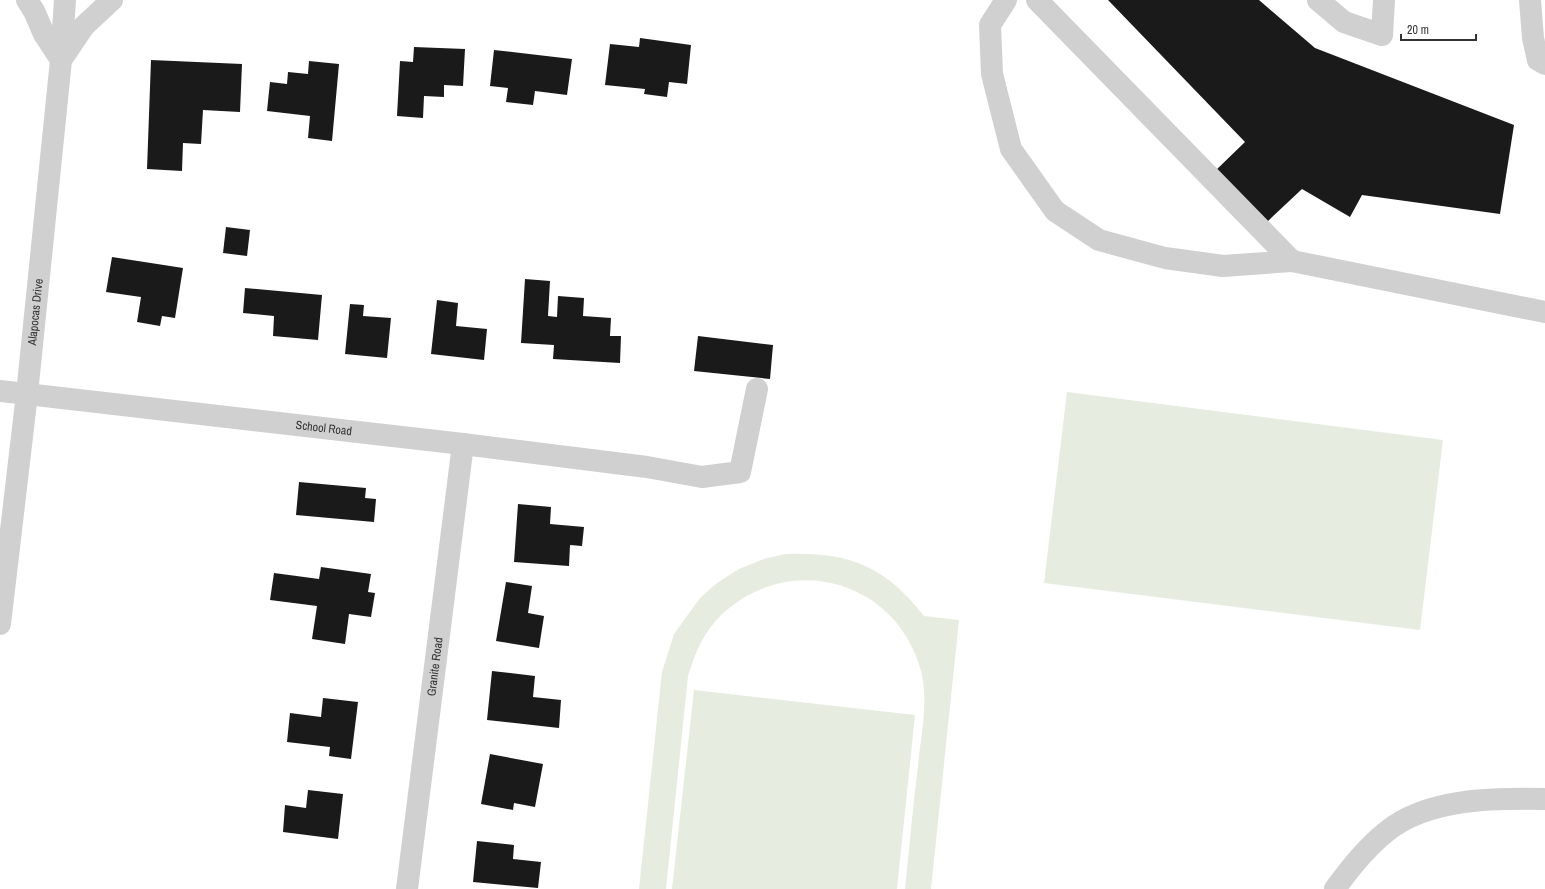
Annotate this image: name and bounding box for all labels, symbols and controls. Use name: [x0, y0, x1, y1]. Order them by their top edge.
scale bar: [1401, 16, 1476, 42]
text: 20 m: [1407, 22, 1429, 38]
street label: Alapocas Drive: [24, 278, 47, 347]
street label: School Road: [295, 417, 353, 439]
street label: Granite Road: [423, 636, 447, 697]

